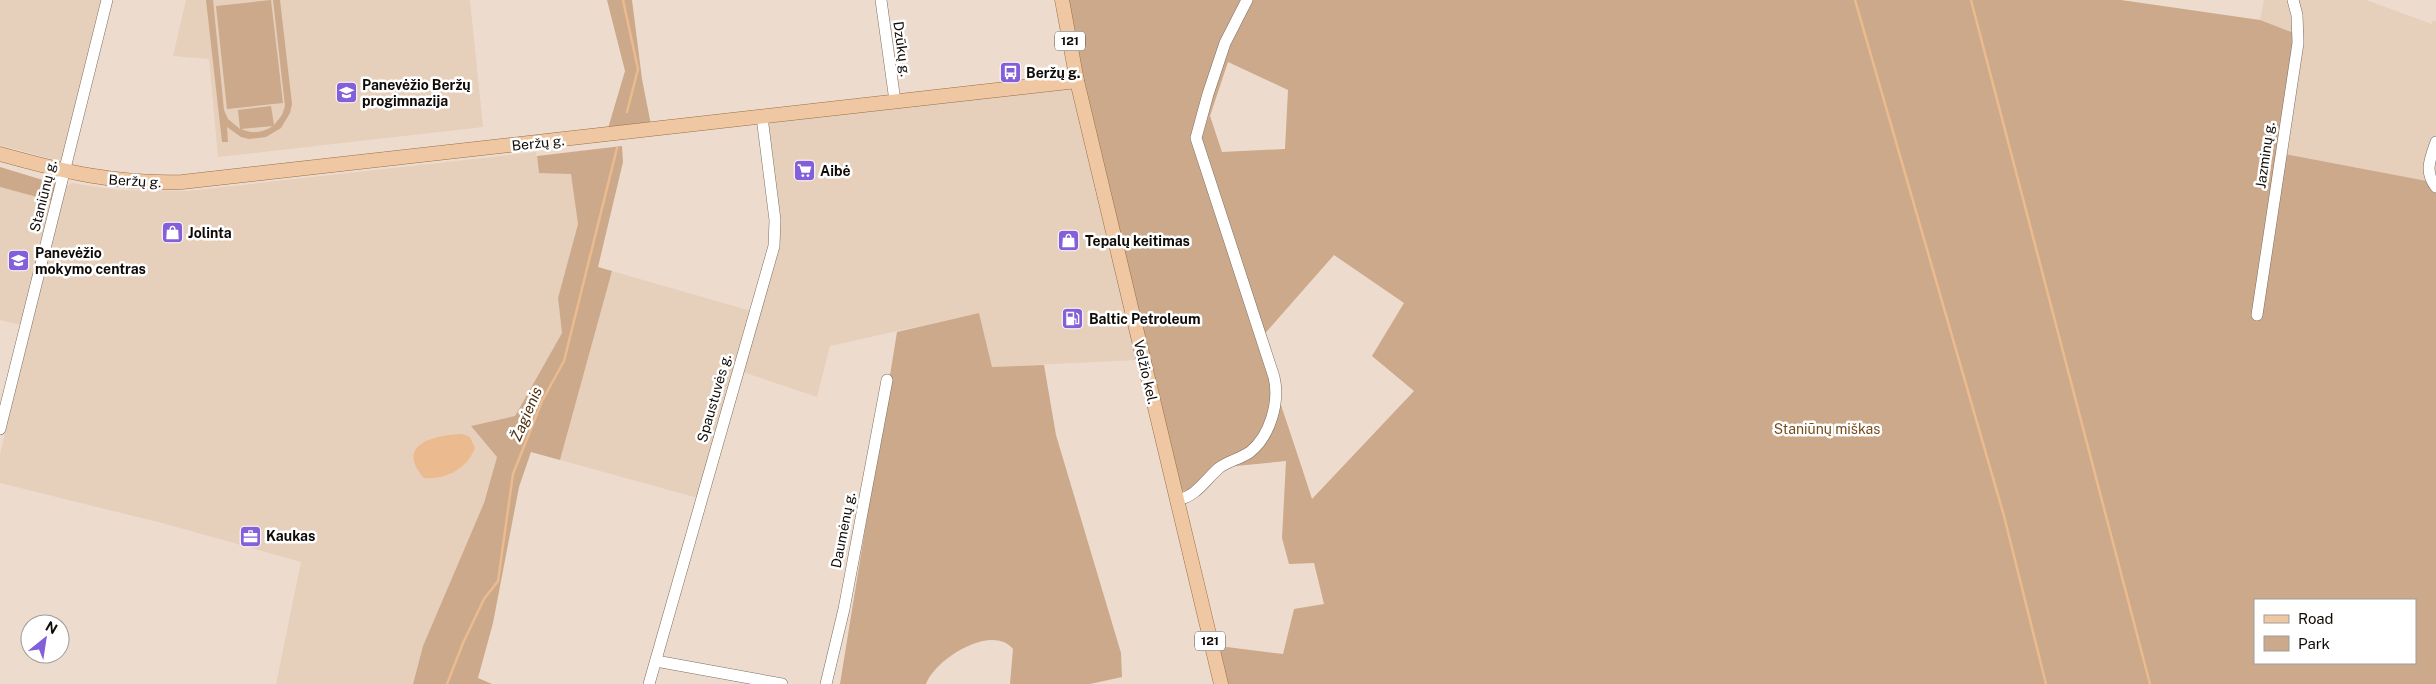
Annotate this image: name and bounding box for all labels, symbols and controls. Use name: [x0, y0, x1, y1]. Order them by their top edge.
street label: Dzūkų g.: [890, 20, 914, 78]
road number: 121: [1055, 31, 1085, 50]
bus stop icon: Beržų g.: [998, 61, 1022, 85]
place label: Beržų g.: [1026, 65, 1081, 81]
place label: Panevėžio Beržų progimnazija: [362, 77, 471, 109]
school or university icon: Panevėžio Beržų progimnazija: [334, 81, 358, 105]
street label: Jazminų g.: [2252, 121, 2278, 189]
street label: Beržų g.: [511, 132, 565, 154]
street label: Staniūnų g.: [26, 158, 60, 234]
supermarket icon: Aibė: [792, 159, 816, 183]
place label: Aibė: [820, 163, 851, 179]
street label: Beržų g.: [108, 172, 162, 190]
shop icon: Jolinta: [160, 221, 184, 245]
place label: Jolinta: [188, 225, 232, 241]
shop icon: Tepalų keitimas: [1057, 229, 1081, 253]
place label: Tepalų keitimas: [1085, 233, 1190, 249]
place label: Panevėžio mokymo centras: [35, 245, 146, 277]
school or university icon: Panevėžio mokymo centras: [7, 249, 31, 273]
fuel station icon: Baltic Petroleum: [1061, 307, 1085, 331]
place label: Baltic Petroleum: [1089, 311, 1200, 327]
street label: Velžio kel.: [1131, 338, 1161, 406]
street label: Spaustuvės g.: [694, 352, 734, 444]
water label: Žagienis: [507, 384, 545, 444]
park label: Staniūnų miškas: [1774, 421, 1880, 437]
street label: Daumėnų g.: [828, 491, 858, 569]
office icon: Kaukas: [238, 524, 262, 548]
place label: Kaukas: [266, 528, 315, 544]
legend: [2254, 599, 2416, 664]
text: Road: [2298, 610, 2334, 627]
north arrow: [20, 614, 70, 664]
text: N: [43, 618, 60, 637]
road number: 121: [1195, 631, 1225, 650]
text: Park: [2298, 635, 2330, 652]

